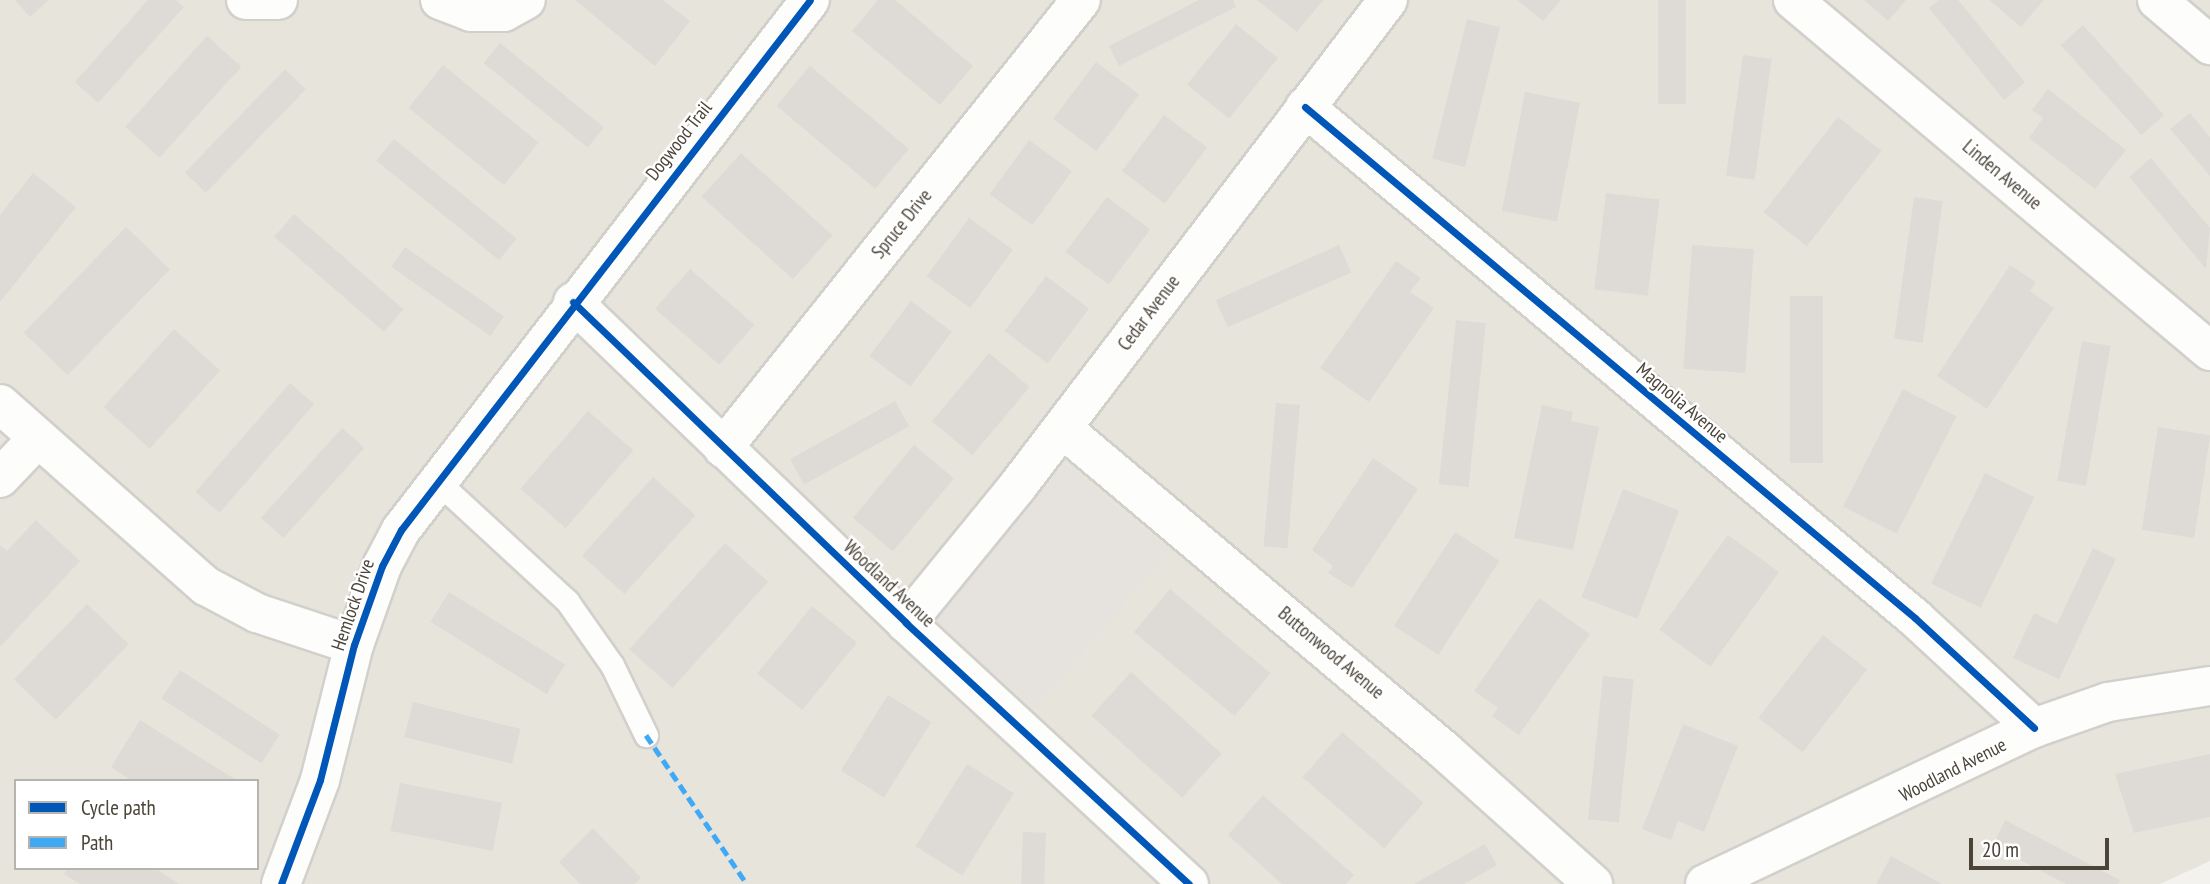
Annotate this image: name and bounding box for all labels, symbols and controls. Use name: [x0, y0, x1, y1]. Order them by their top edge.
street label: Dogwood Trail: [641, 97, 717, 185]
street label: Linden Avenue: [1958, 135, 2046, 215]
street label: Spruce Drive: [867, 185, 937, 263]
street label: Cedar Avenue: [1113, 271, 1185, 355]
street label: Magnolia Avenue: [1632, 358, 1732, 448]
street label: Woodland Avenue: [838, 536, 940, 632]
street label: Hemlock Drive: [327, 556, 379, 654]
street label: Buttonwood Avenue: [1273, 602, 1389, 704]
street label: Woodland Avenue: [1896, 733, 2010, 807]
legend: [14, 779, 259, 870]
text: Cycle path: [81, 794, 156, 821]
scale bar: [1972, 824, 2112, 868]
text: Path: [81, 829, 113, 856]
text: 20 m: [1982, 836, 2019, 863]

